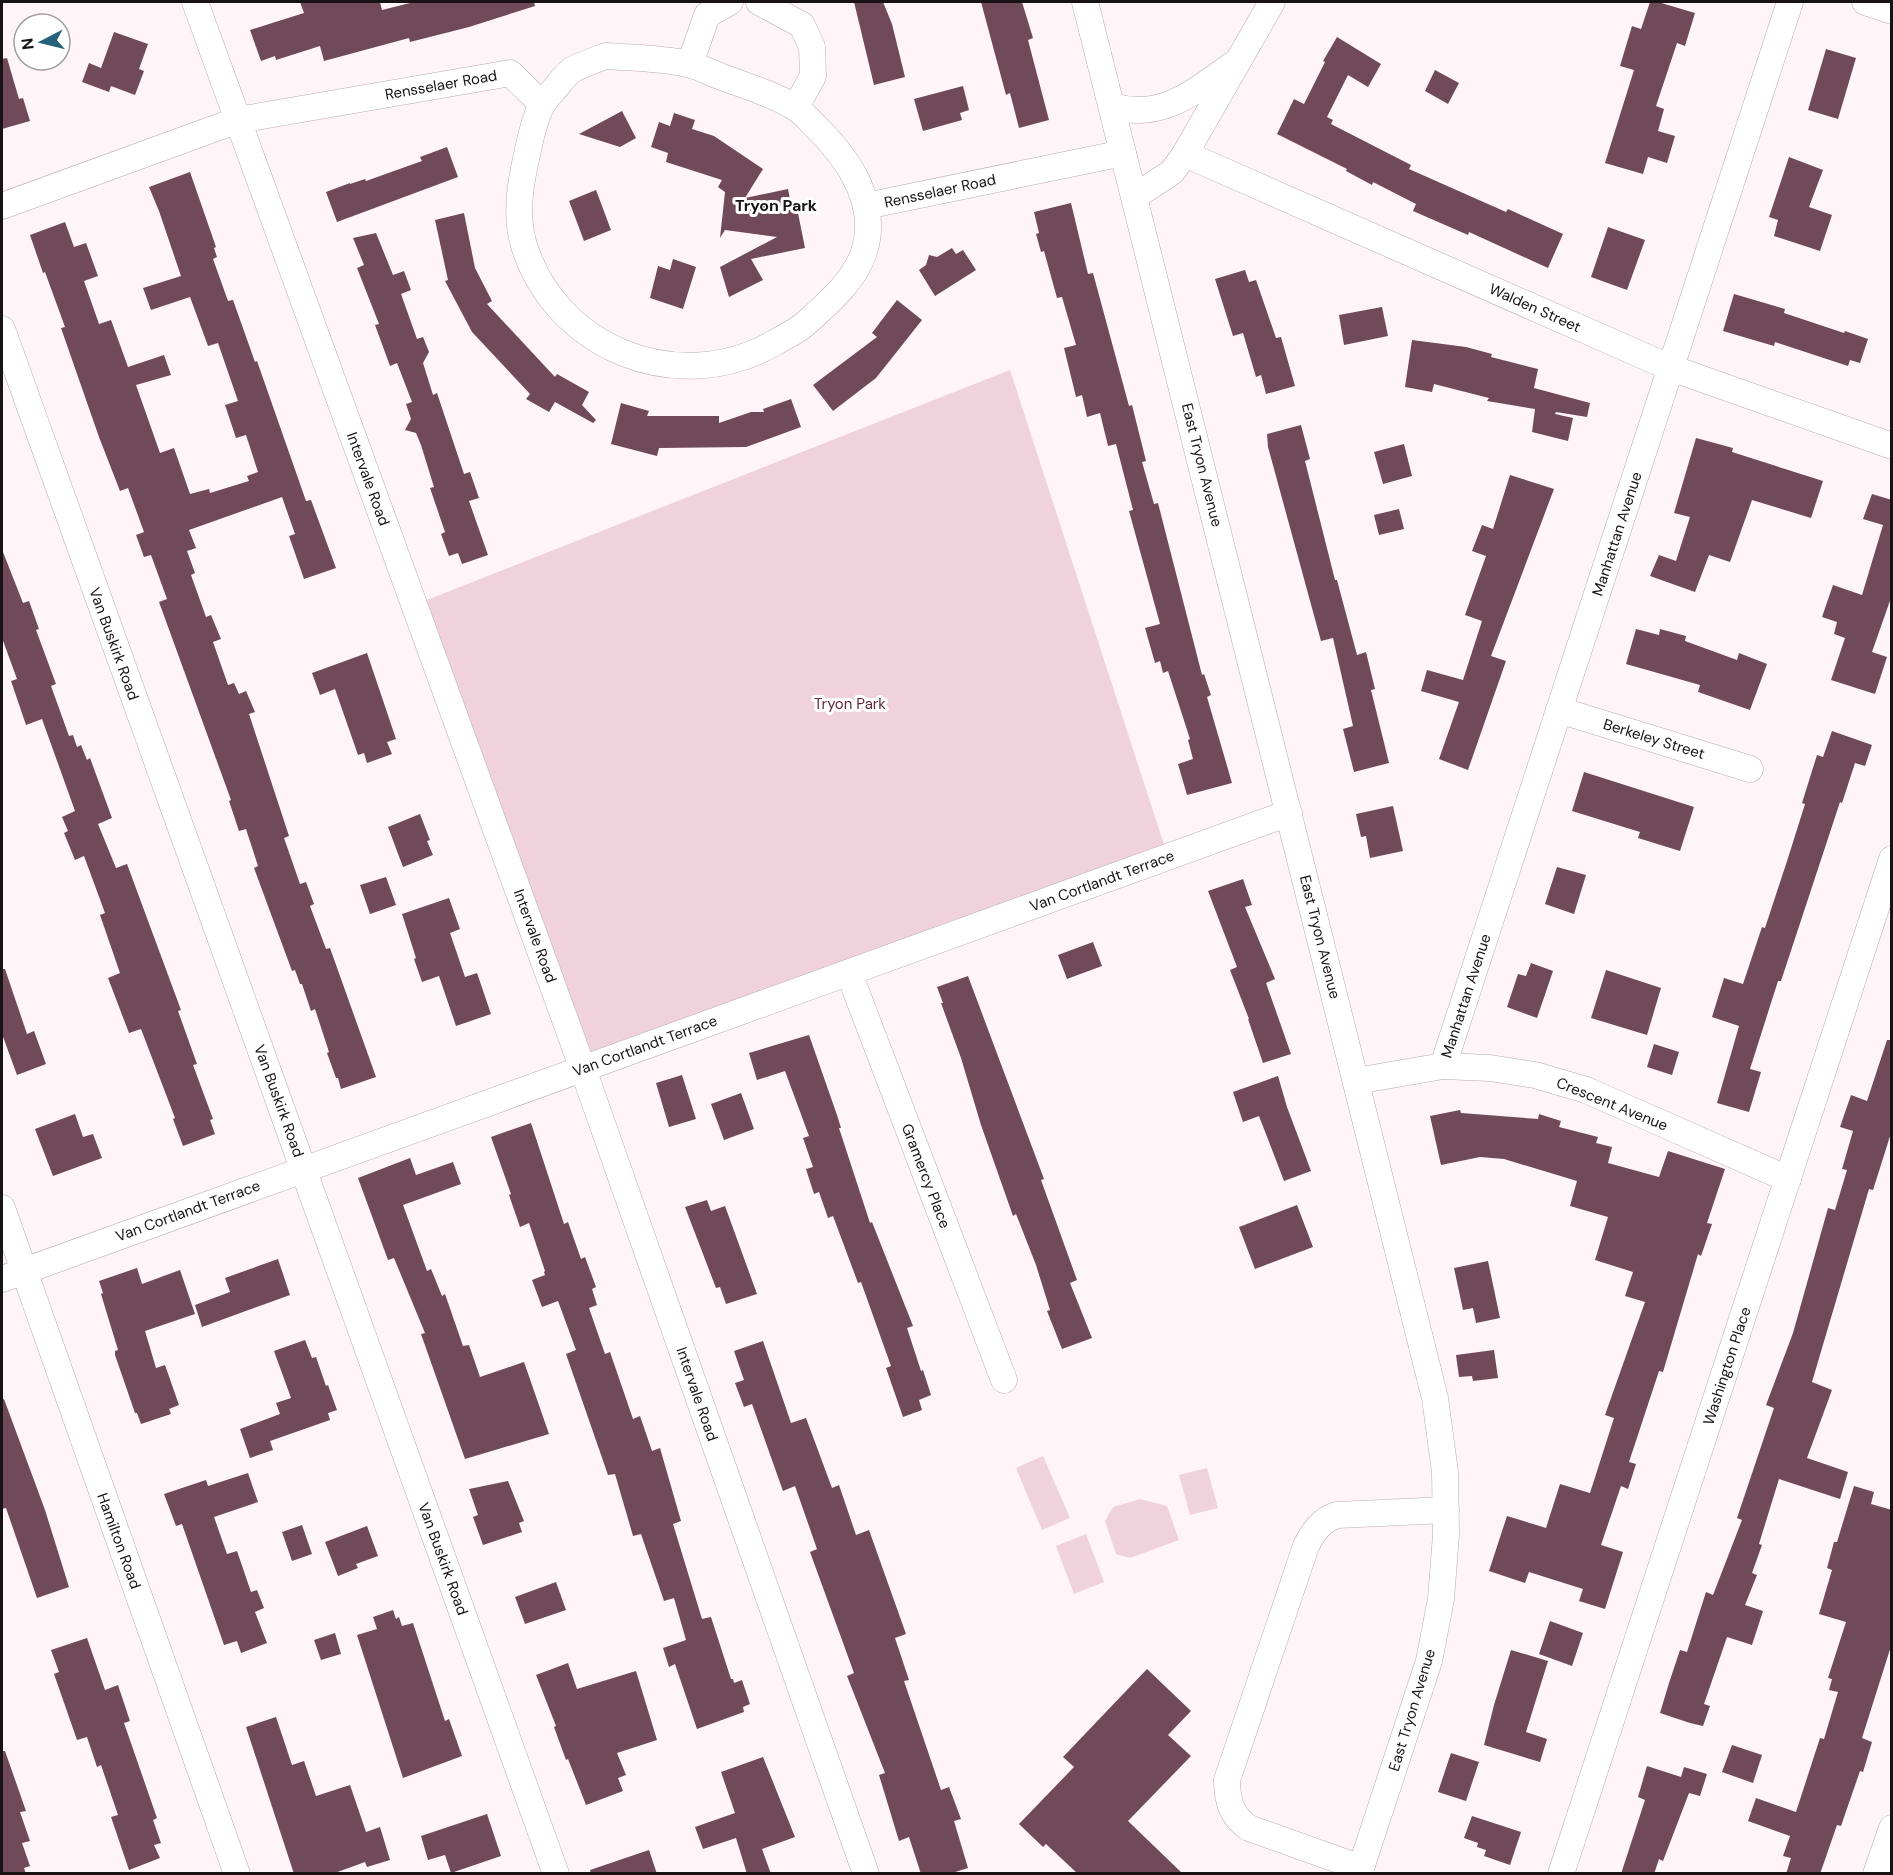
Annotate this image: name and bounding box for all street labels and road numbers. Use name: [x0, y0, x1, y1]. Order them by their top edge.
street label: Rensselaer Road: [383, 65, 499, 105]
street label: Rensselaer Road: [882, 169, 998, 213]
street label: Walden Street: [1486, 279, 1584, 337]
street label: East Tryon Avenue: [1177, 401, 1227, 529]
street label: Intervale Road: [342, 429, 394, 529]
street label: Manhattan Avenue: [1587, 469, 1647, 599]
street label: Van Buskirk Road: [84, 585, 144, 703]
street label: Berkeley Street: [1601, 714, 1707, 764]
street label: Van Cortlandt Terrace: [1027, 846, 1177, 916]
street label: East Tryon Avenue: [1295, 873, 1345, 1001]
street label: Intervale Road: [509, 886, 561, 986]
street label: Manhattan Avenue: [1436, 931, 1496, 1061]
street label: Van Cortlandt Terrace: [570, 1011, 720, 1081]
street label: Van Buskirk Road: [249, 1042, 309, 1160]
street label: Crescent Avenue: [1553, 1073, 1671, 1135]
street label: Gramercy Place: [897, 1121, 955, 1231]
street label: Van Cortlandt Terrace: [113, 1176, 263, 1246]
street label: Washington Place: [1698, 1304, 1756, 1428]
street label: Intervale Road: [672, 1344, 722, 1444]
street label: Hamilton Road: [92, 1490, 146, 1592]
street label: Van Buskirk Road: [413, 1500, 473, 1618]
street label: East Tryon Avenue: [1384, 1646, 1440, 1774]

